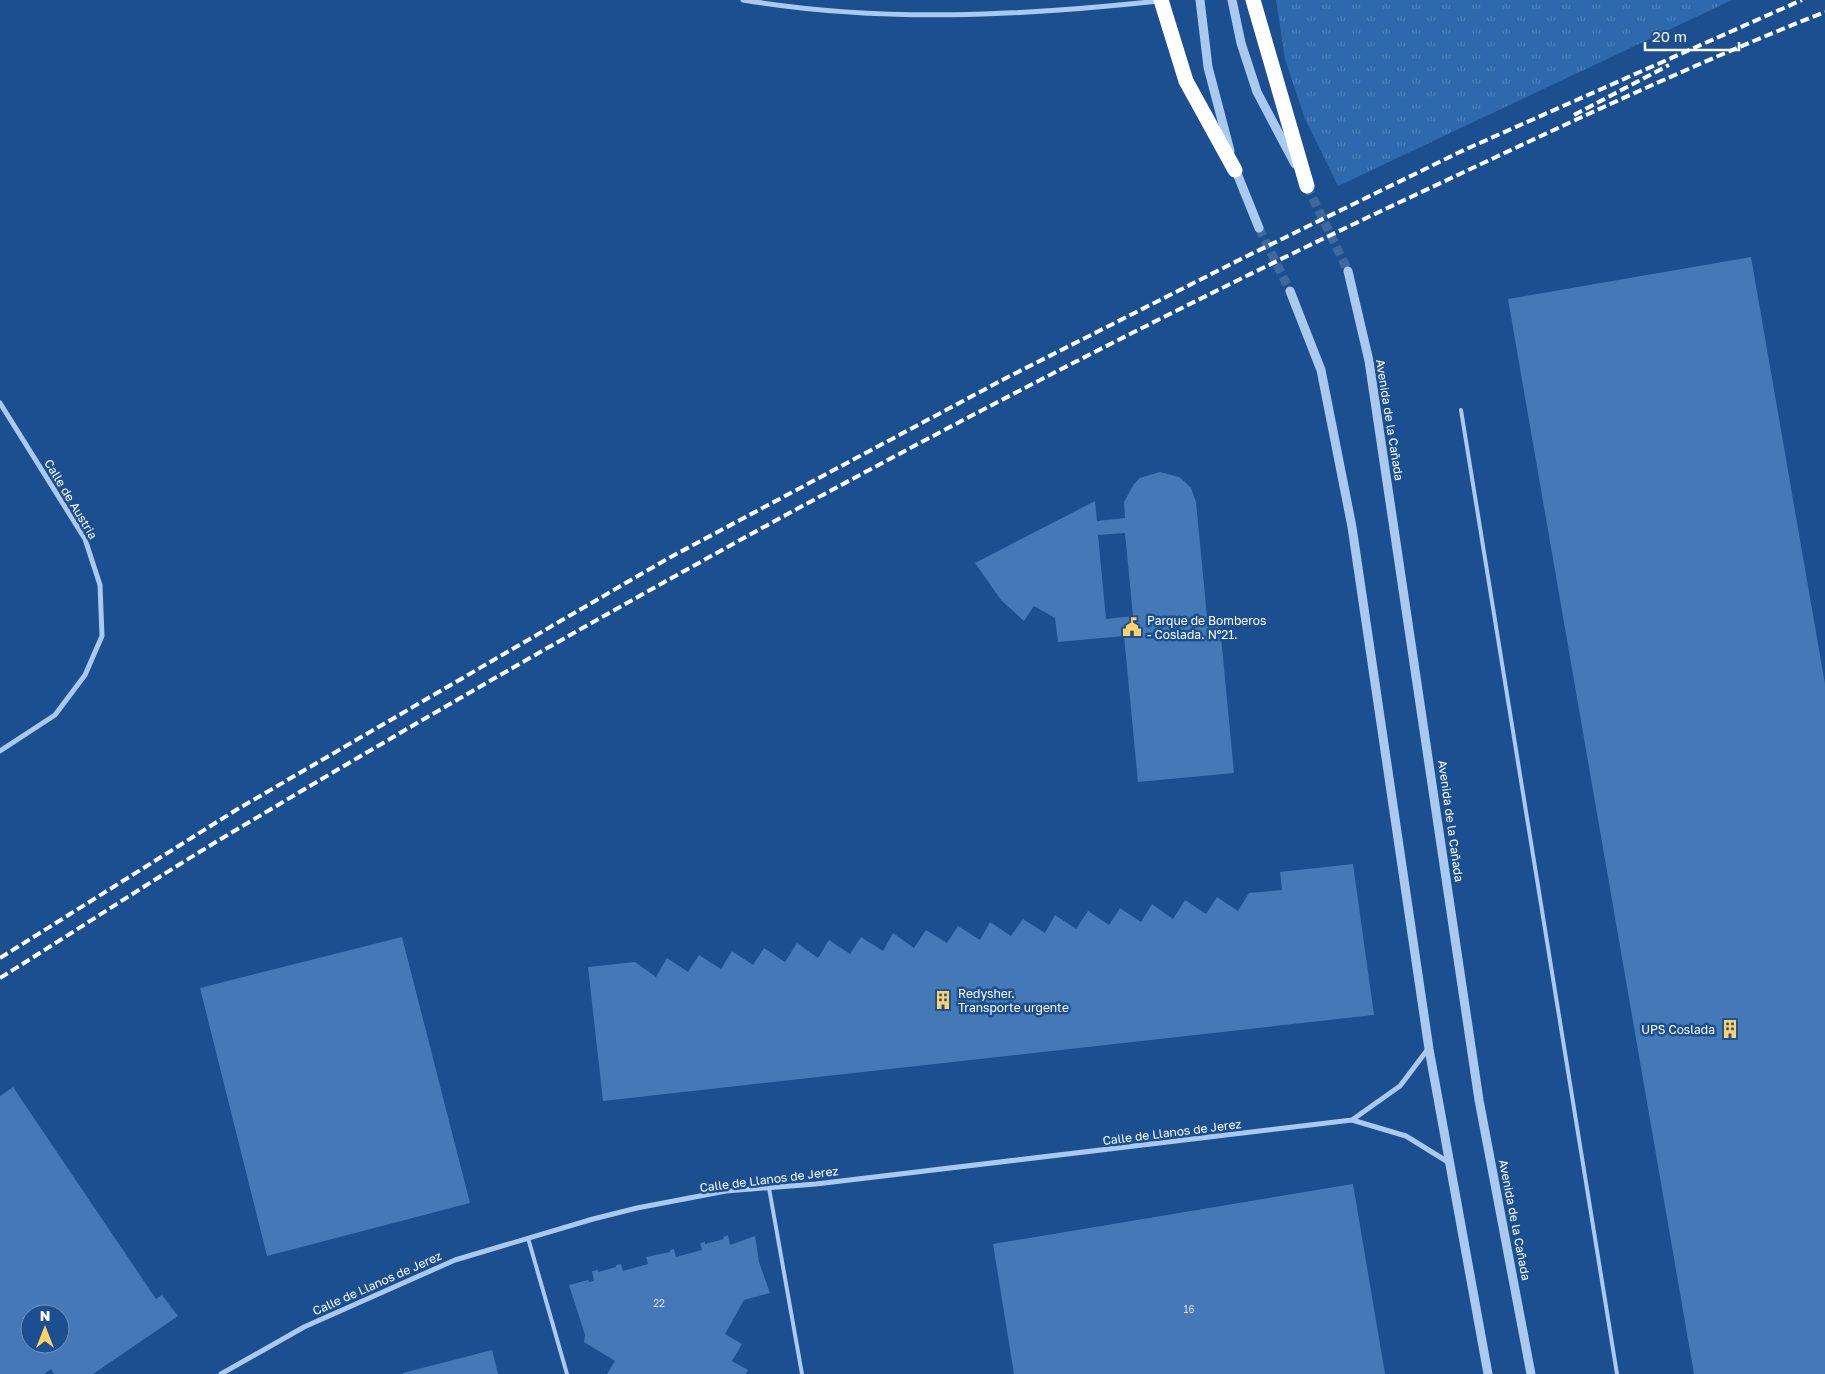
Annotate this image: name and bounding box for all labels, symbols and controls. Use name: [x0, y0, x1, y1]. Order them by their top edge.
scale bar: [1645, 20, 1739, 52]
text: 20 m: [1652, 27, 1687, 45]
street label: Avenida de la Cañada: [1373, 358, 1407, 482]
street label: Calle de Austria: [41, 456, 101, 542]
place label: Parque de Bomberos - Coslada. Nº21.: [1147, 613, 1266, 642]
public building icon: Parque de Bomberos - Coslada. Nº21.: [1121, 616, 1143, 638]
street label: Avenida de la Cañada: [1435, 759, 1467, 883]
place label: Redysher. Transporte urgente: [958, 986, 1069, 1015]
building icon: Redysher. Transporte urgente: [932, 989, 954, 1011]
building icon: UPS Coslada: [1719, 1018, 1741, 1040]
place label: UPS Coslada: [1641, 1022, 1715, 1037]
street label: Calle de Llanos de Jerez: [1102, 1116, 1242, 1148]
street label: Avenida de la Cañada: [1496, 1158, 1534, 1282]
street label: Calle de Llanos de Jerez: [699, 1163, 839, 1195]
street label: Calle de Llanos de Jerez: [310, 1248, 444, 1318]
house number: 22: [653, 1297, 665, 1309]
house number: 16: [1184, 1303, 1194, 1315]
north arrow: [20, 1304, 70, 1354]
text: N: [40, 1307, 50, 1324]

